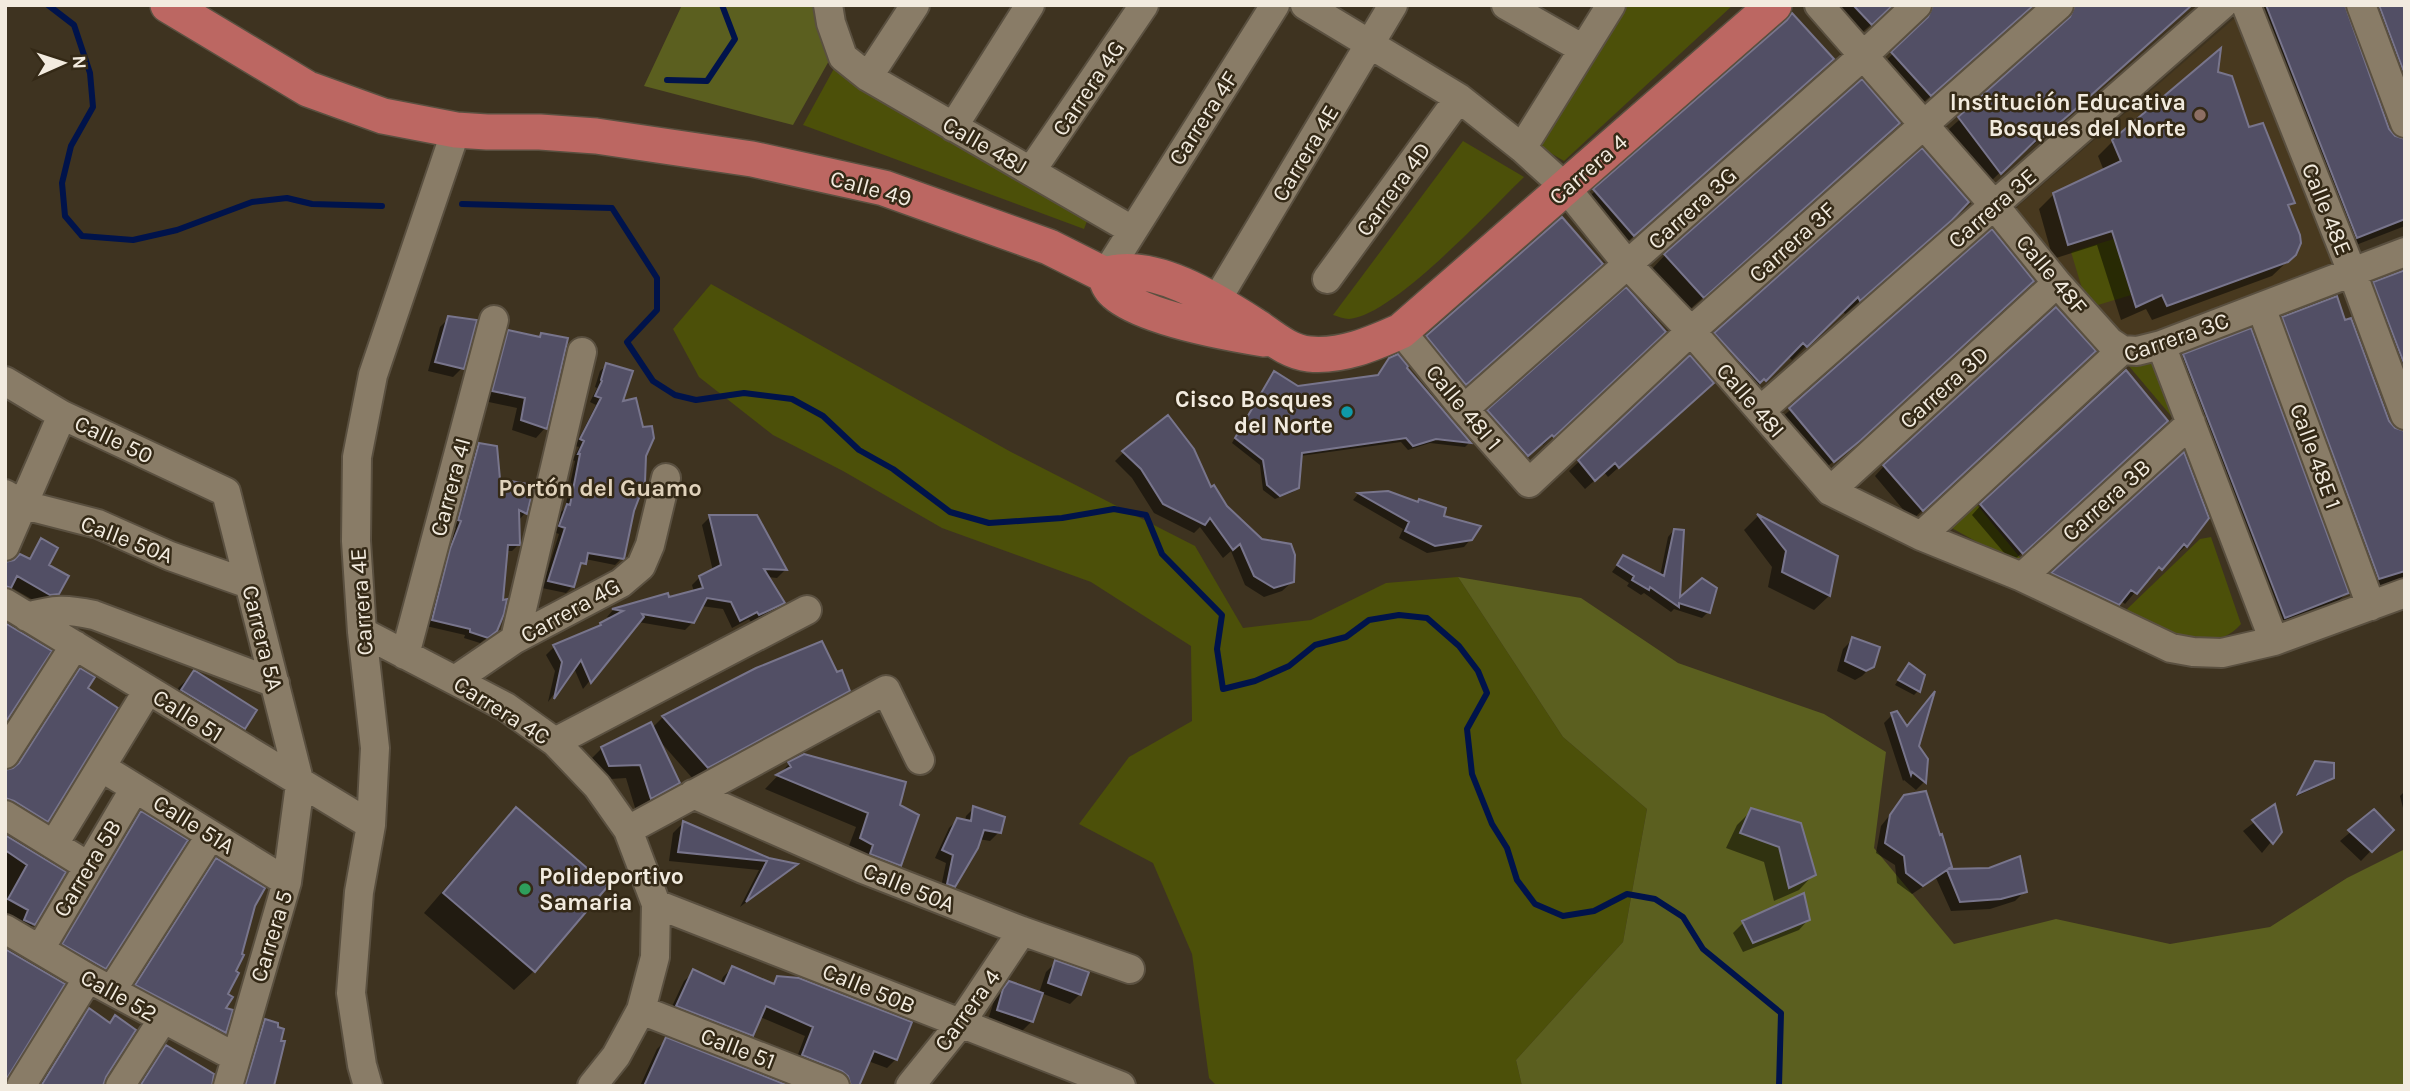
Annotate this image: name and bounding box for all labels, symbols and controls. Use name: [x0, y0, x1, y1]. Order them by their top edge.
north arrow: [28, 28, 98, 98]
street label: Carrera 4G: [1047, 35, 1130, 141]
text: N: [68, 55, 90, 70]
street label: Carrera 4F: [1163, 66, 1244, 170]
place label: Institución Educativa Bosques del Norte: [1950, 89, 2186, 142]
street label: Carrera 4E: [1266, 100, 1345, 206]
marker: Institución Educativa Bosques del Norte: [2192, 107, 2208, 123]
street label: Calle 48J: [938, 110, 1032, 180]
street label: Carrera 4: [1544, 128, 1633, 211]
street label: Carrera 4D: [1350, 137, 1437, 242]
street label: Calle 48E: [2296, 159, 2357, 259]
street label: Carrera 3G: [1642, 162, 1742, 255]
street label: Carrera 3E: [1943, 163, 2042, 254]
street label: Calle 49: [827, 165, 915, 212]
street label: Carrera 3F: [1743, 196, 1841, 288]
street label: Calle 48F: [2010, 229, 2093, 320]
street label: Carrera 3C: [2120, 307, 2232, 368]
street label: Carrera 3D: [1894, 340, 1994, 434]
street label: Calle 48I: [1711, 357, 1790, 443]
street label: Calle 48I 1: [1420, 359, 1507, 456]
place label: Cisco Bosques del Norte: [1175, 386, 1333, 439]
street label: Calle 48E 1: [2284, 400, 2347, 512]
marker: Cisco Bosques del Norte: [1339, 404, 1355, 420]
street label: Calle 50: [70, 410, 157, 469]
street label: Carrera 4I: [424, 435, 477, 539]
street label: Carrera 3B: [2057, 454, 2156, 547]
district label: Portón del Guamo: [498, 474, 702, 502]
street label: Calle 50A: [77, 510, 177, 569]
street label: Carrera 4E: [344, 547, 379, 656]
street label: Carrera 4G: [516, 572, 625, 649]
street label: Carrera 5A: [236, 583, 289, 694]
street label: Carrera 4C: [449, 670, 555, 751]
street label: Calle 51: [148, 683, 228, 747]
street label: Calle 51A: [148, 789, 239, 860]
street label: Carrera 5B: [48, 815, 127, 922]
street label: Calle 50A: [859, 857, 959, 918]
place label: Polideportivo Samaria: [539, 863, 684, 916]
marker: Polideportivo Samaria: [517, 881, 533, 897]
street label: Carrera 5: [245, 887, 298, 985]
street label: Calle 50B: [818, 958, 919, 1019]
street label: Calle 52: [76, 963, 162, 1027]
street label: Carrera 4: [929, 964, 1006, 1056]
street label: Calle 51: [697, 1022, 779, 1075]

